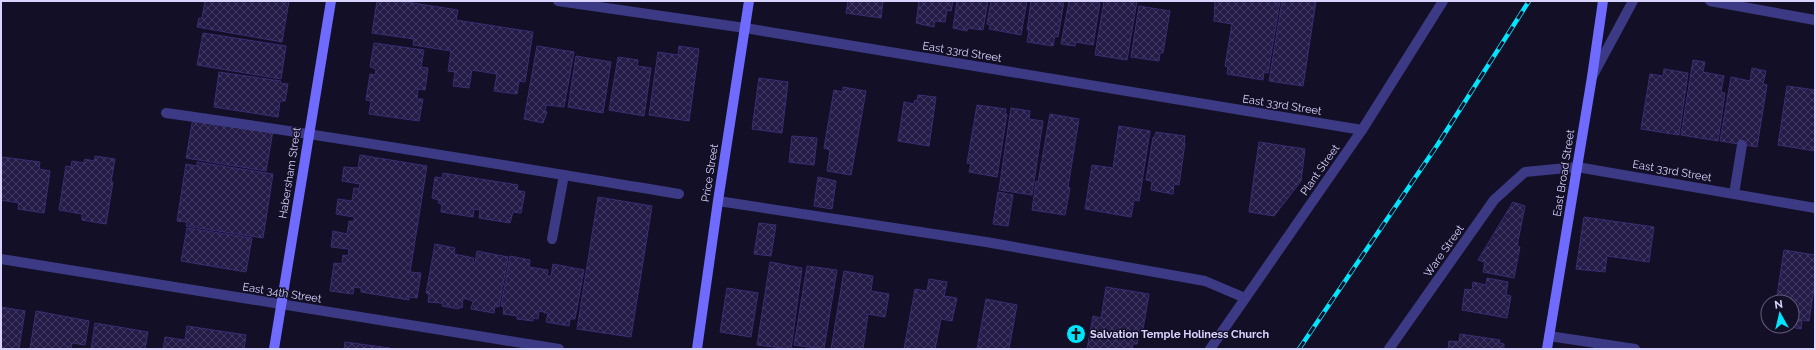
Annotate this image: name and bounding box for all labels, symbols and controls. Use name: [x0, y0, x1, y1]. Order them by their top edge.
street label: East 33rd Street: [921, 39, 1003, 65]
street label: East 33rd Street: [1241, 92, 1323, 118]
street label: Habersham Street: [276, 126, 304, 220]
street label: East Broad Street: [1551, 128, 1577, 218]
street label: Plant Street: [1298, 142, 1342, 198]
street label: Price Street: [699, 143, 721, 203]
street label: East 33rd Street: [1631, 158, 1713, 184]
street label: Ware Street: [1421, 222, 1467, 279]
street label: East 34th Street: [242, 280, 323, 306]
north arrow: [1760, 294, 1800, 334]
text: N: [1774, 298, 1784, 312]
church icon: Salvation Temple Holiness Church: [1065, 323, 1087, 345]
place label: Salvation Temple Holiness Church: [1090, 328, 1269, 341]

